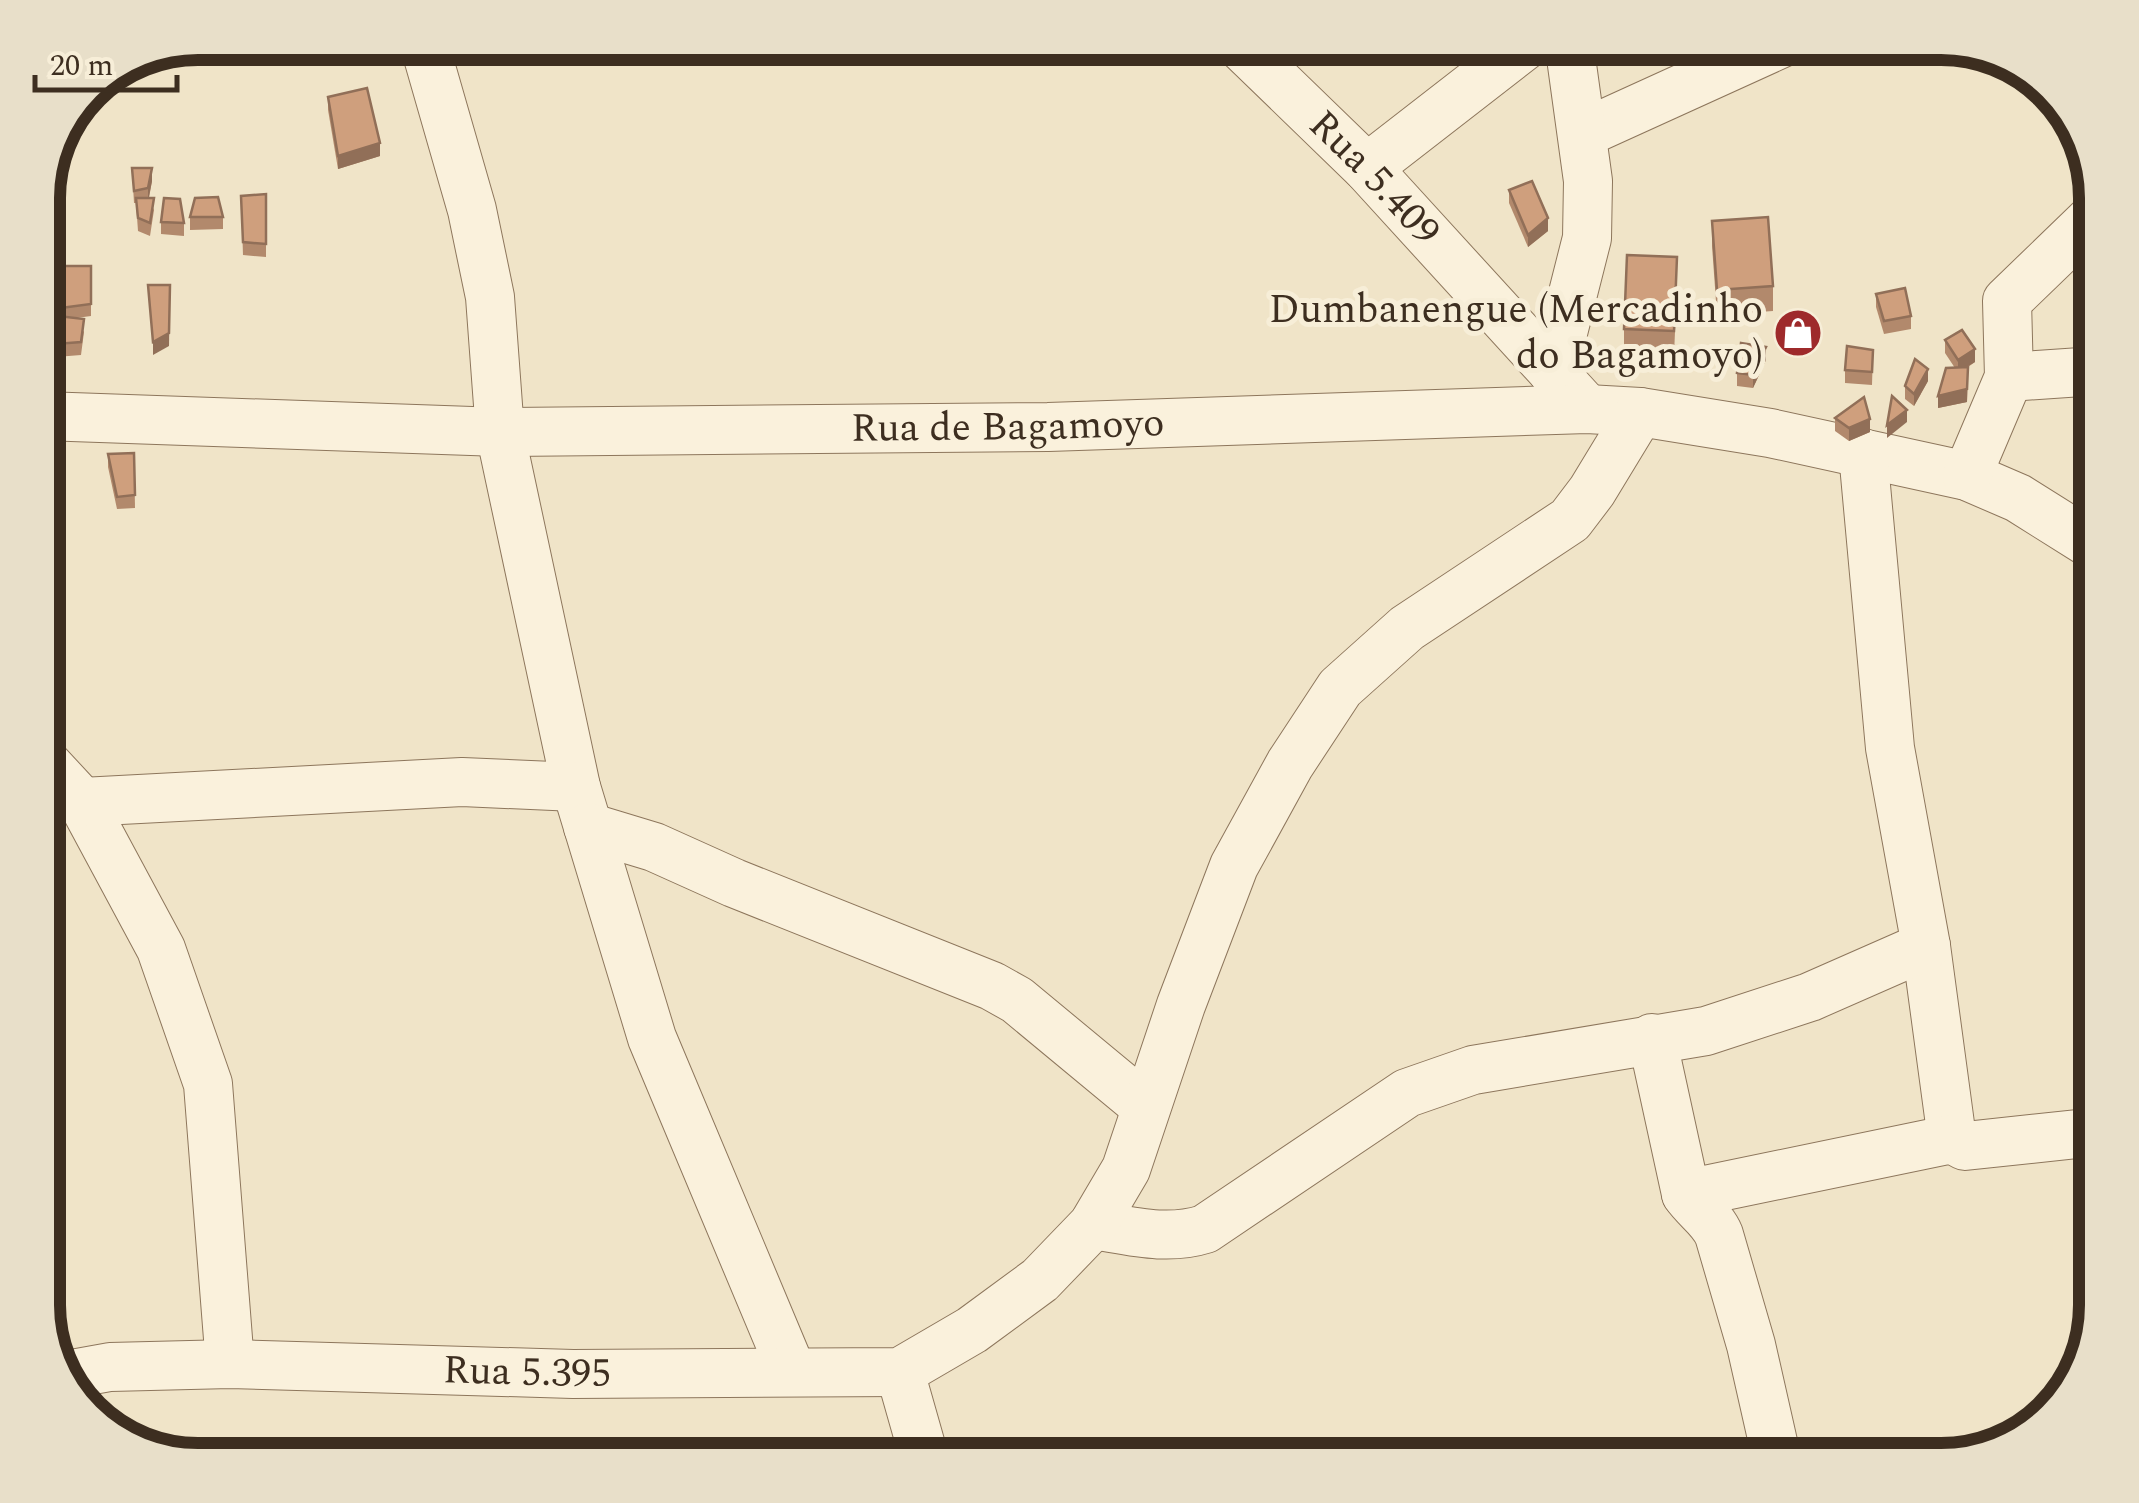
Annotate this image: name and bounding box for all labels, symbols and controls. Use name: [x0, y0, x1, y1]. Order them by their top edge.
scale bar: [35, 30, 178, 92]
text: 20 m: [50, 43, 113, 89]
street label: Rua 5.409: [1294, 96, 1455, 260]
place label: Dumbanengue (Mercadinho do Bagamoyo): [1269, 280, 1763, 387]
shop icon: Dumbanengue (Mercadinho do Bagamoyo): [1772, 307, 1824, 359]
street label: Rua de Bagamoyo: [851, 393, 1166, 459]
street label: Rua 5.395: [442, 1340, 611, 1405]

